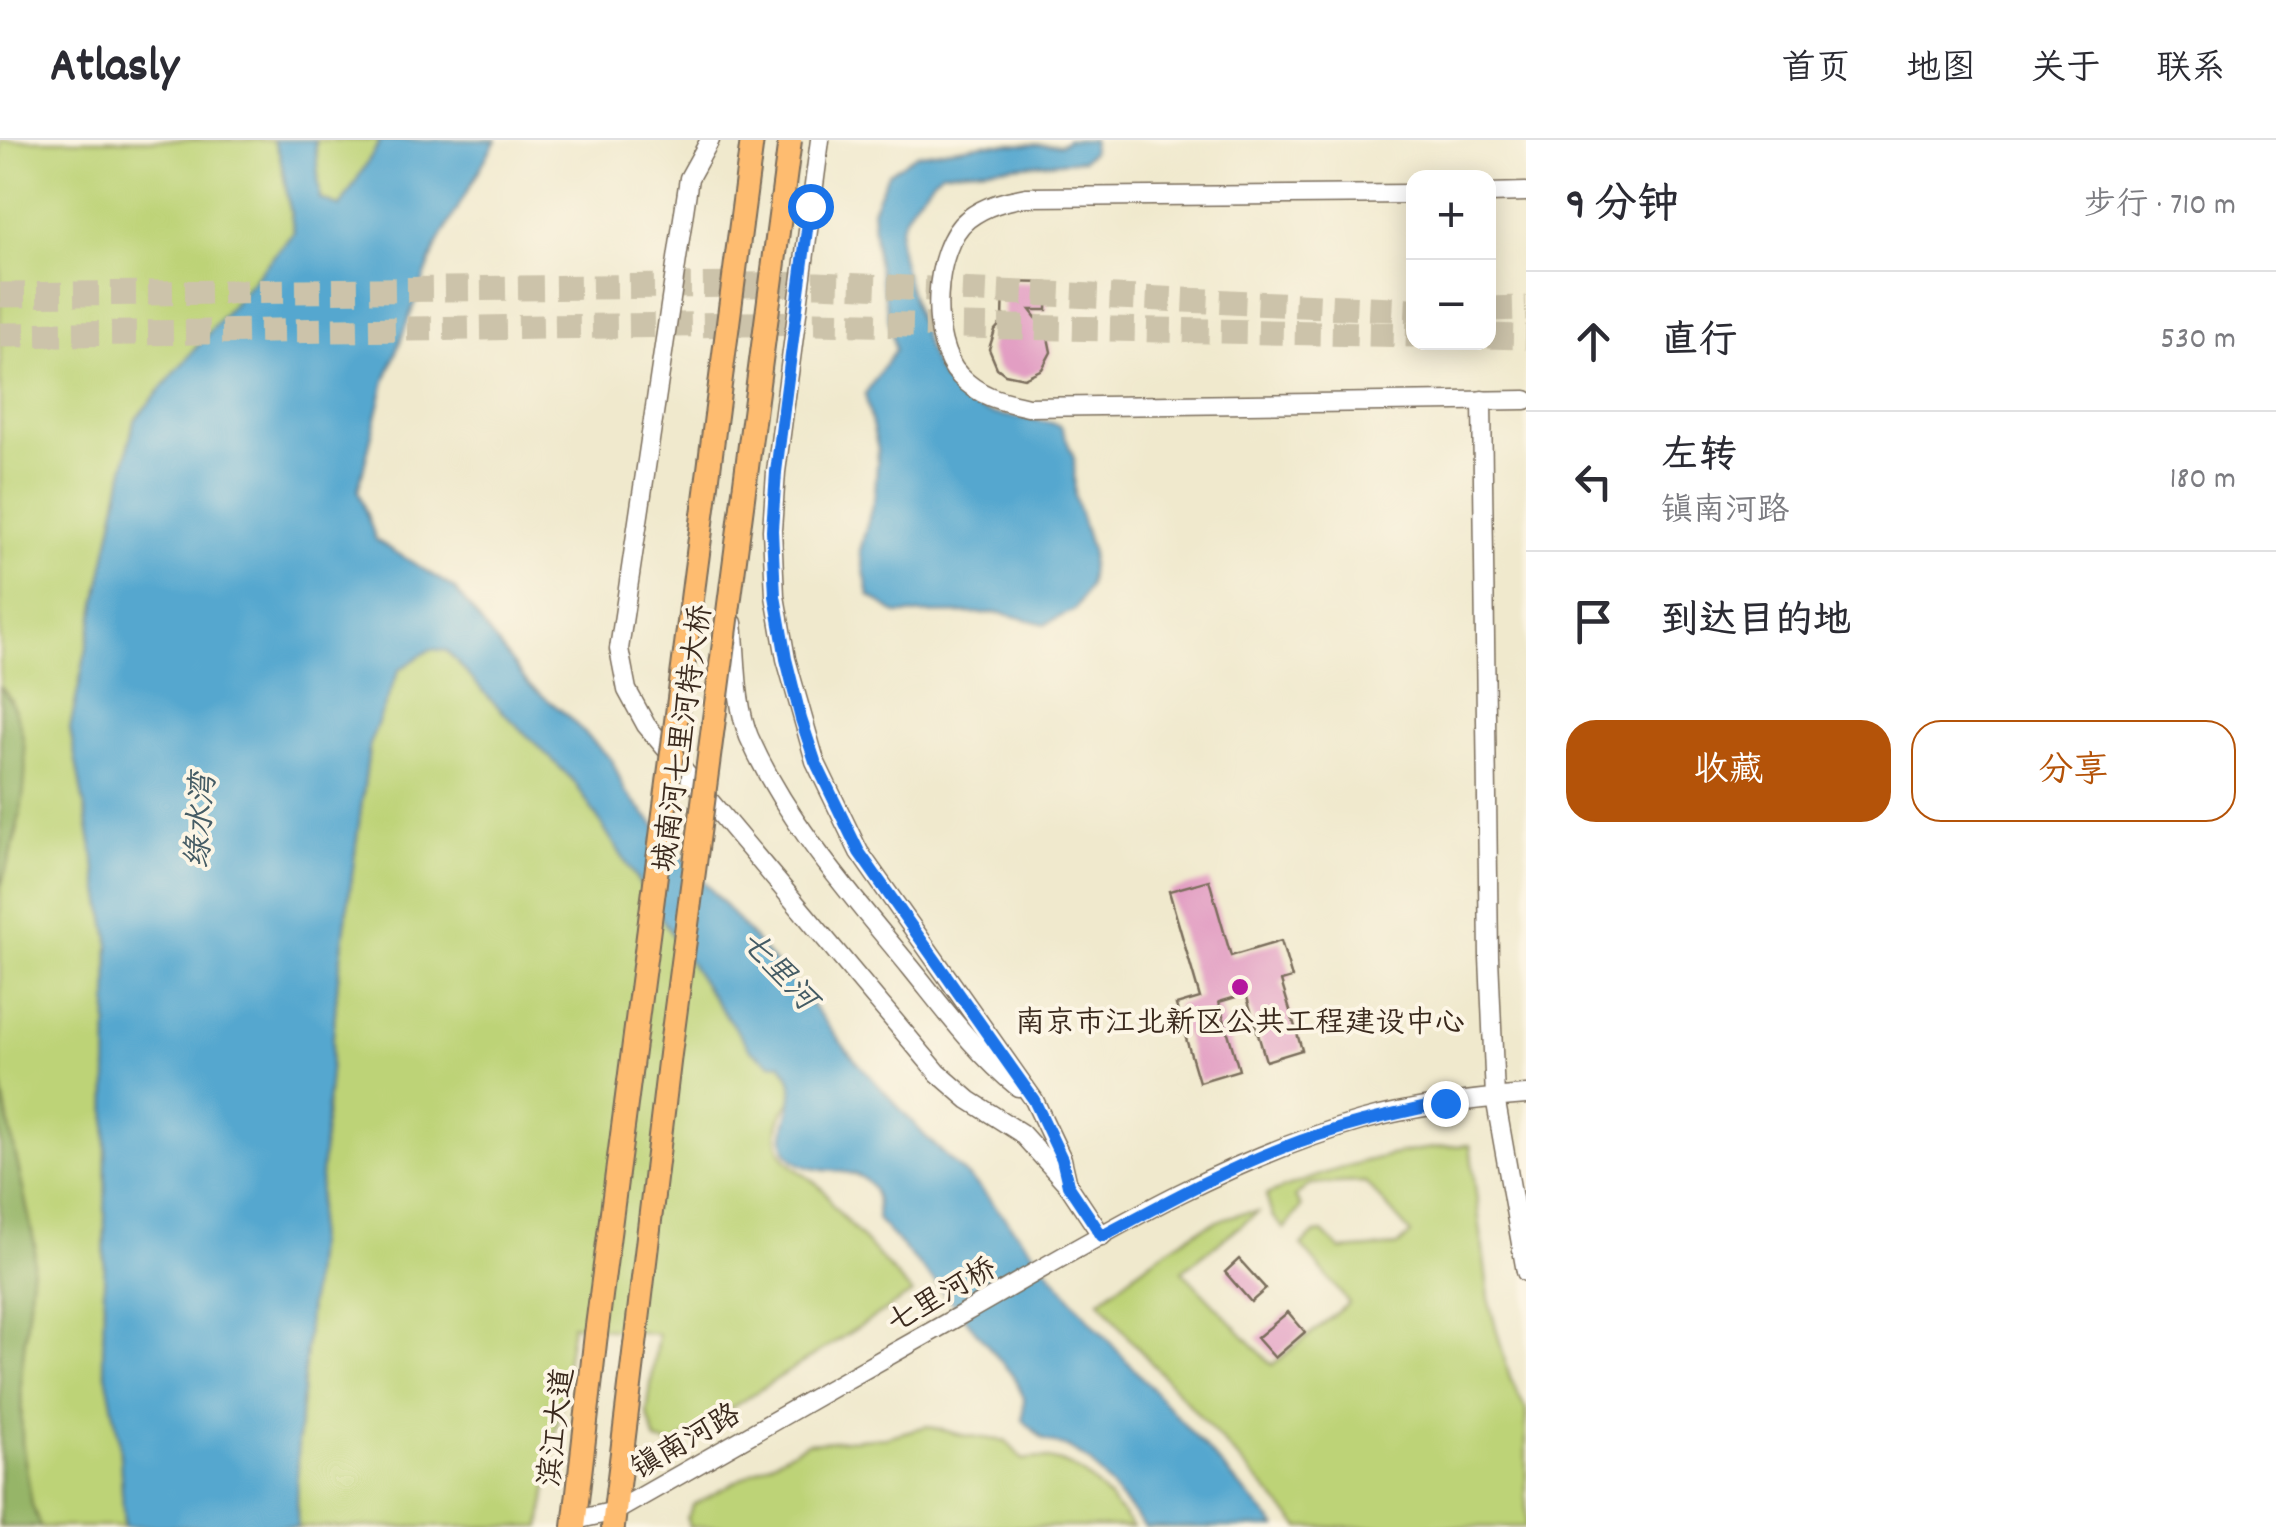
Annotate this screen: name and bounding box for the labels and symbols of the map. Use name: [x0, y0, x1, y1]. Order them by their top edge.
route start: [788, 184, 834, 230]
street label: 城南河七里河特大桥: [645, 602, 726, 875]
water label: 绿水湾: [178, 768, 231, 871]
water label: 七里河: [727, 922, 829, 1027]
marker: 南京市江北新区公共工程建设中心: [1229, 976, 1251, 998]
place label: 南京市江北新区公共工程建设中心: [1015, 1004, 1465, 1047]
route end: [1423, 1081, 1469, 1127]
street label: 七里河桥: [881, 1249, 1006, 1347]
street label: 滨江大道: [531, 1365, 588, 1490]
street label: 镇南河路: [625, 1395, 750, 1493]

